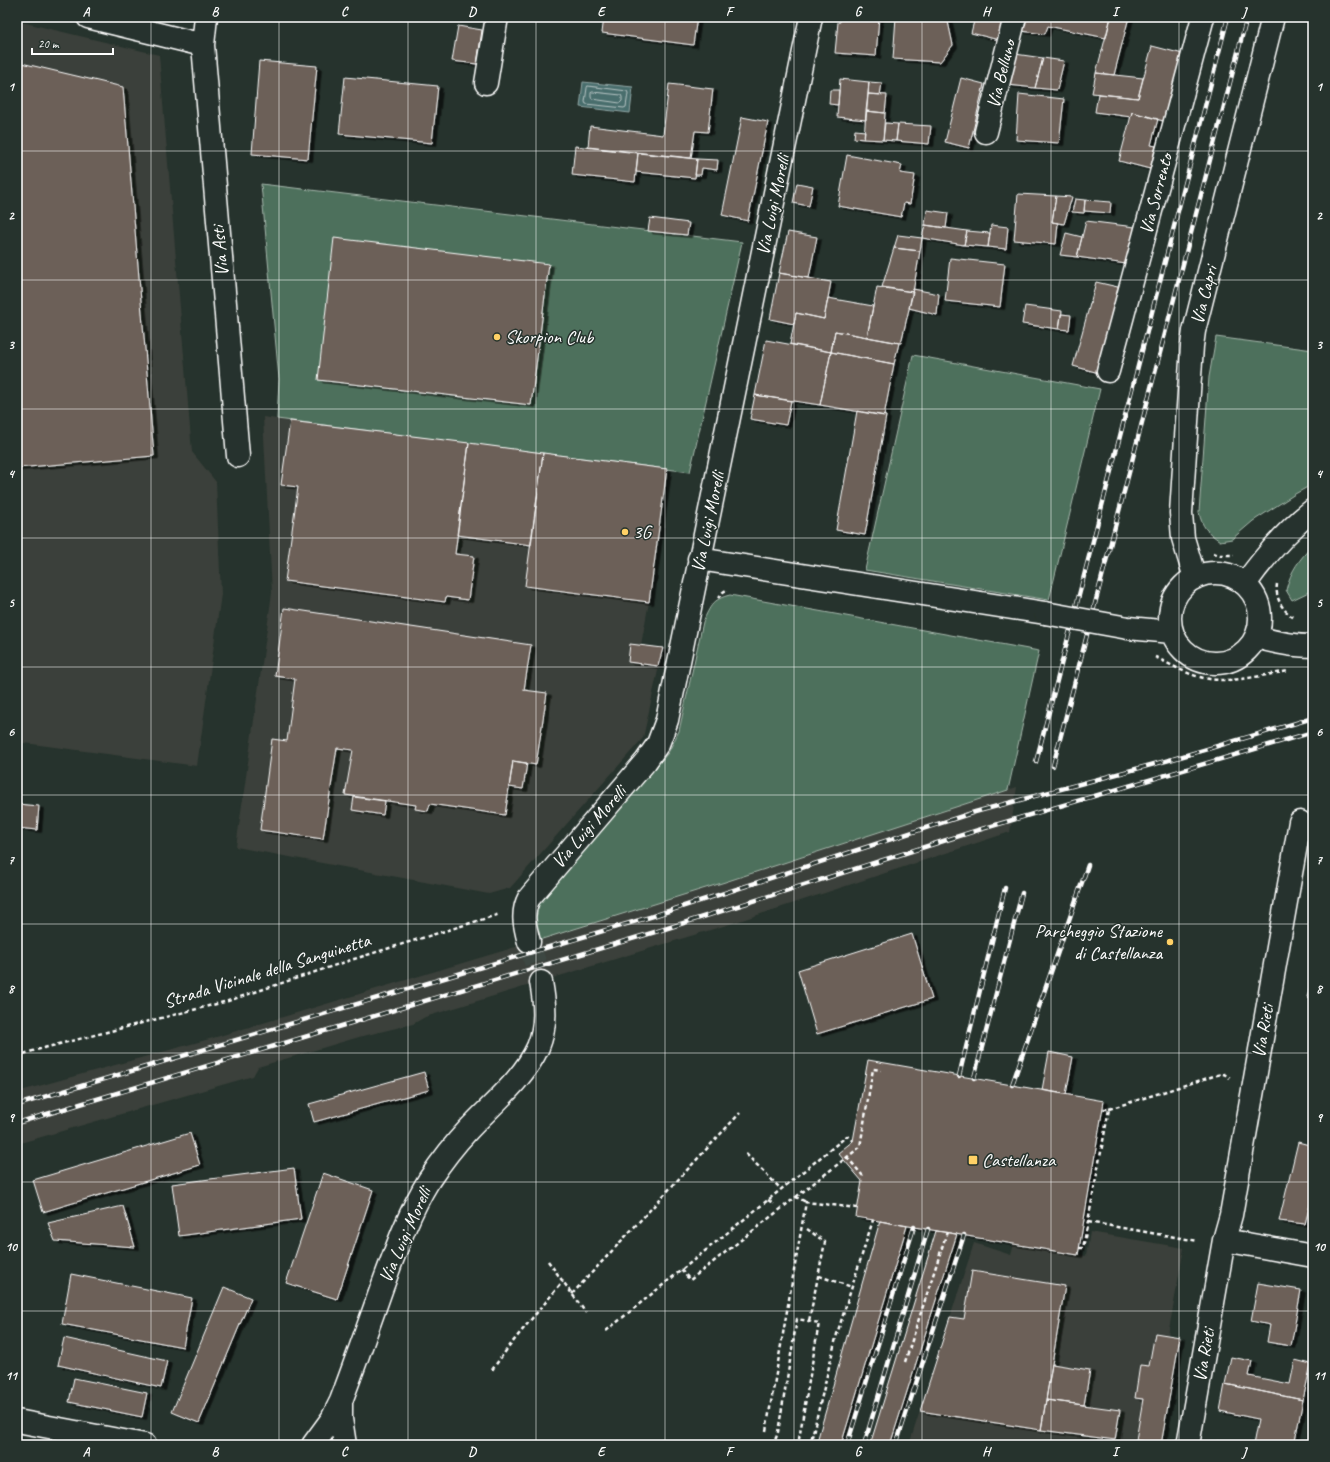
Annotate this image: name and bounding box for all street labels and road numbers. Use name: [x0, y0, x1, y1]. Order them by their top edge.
street label: Via Belluno: [981, 35, 1022, 111]
street label: Via Sorrento: [1134, 149, 1179, 237]
street label: Via Luigi Morelli: [751, 150, 796, 257]
street label: Via Asti: [206, 222, 234, 277]
street label: Via Capri: [1185, 261, 1223, 327]
street label: Via Luigi Morelli: [686, 467, 731, 574]
street label: Via Luigi Morelli: [546, 779, 633, 873]
street label: Strada Vicinale della Sanguinetta: [161, 928, 375, 1014]
street label: Via Rieti: [1246, 1000, 1280, 1060]
street label: Via Luigi Morelli: [373, 1181, 438, 1286]
street label: Via Rieti: [1187, 1324, 1221, 1384]

